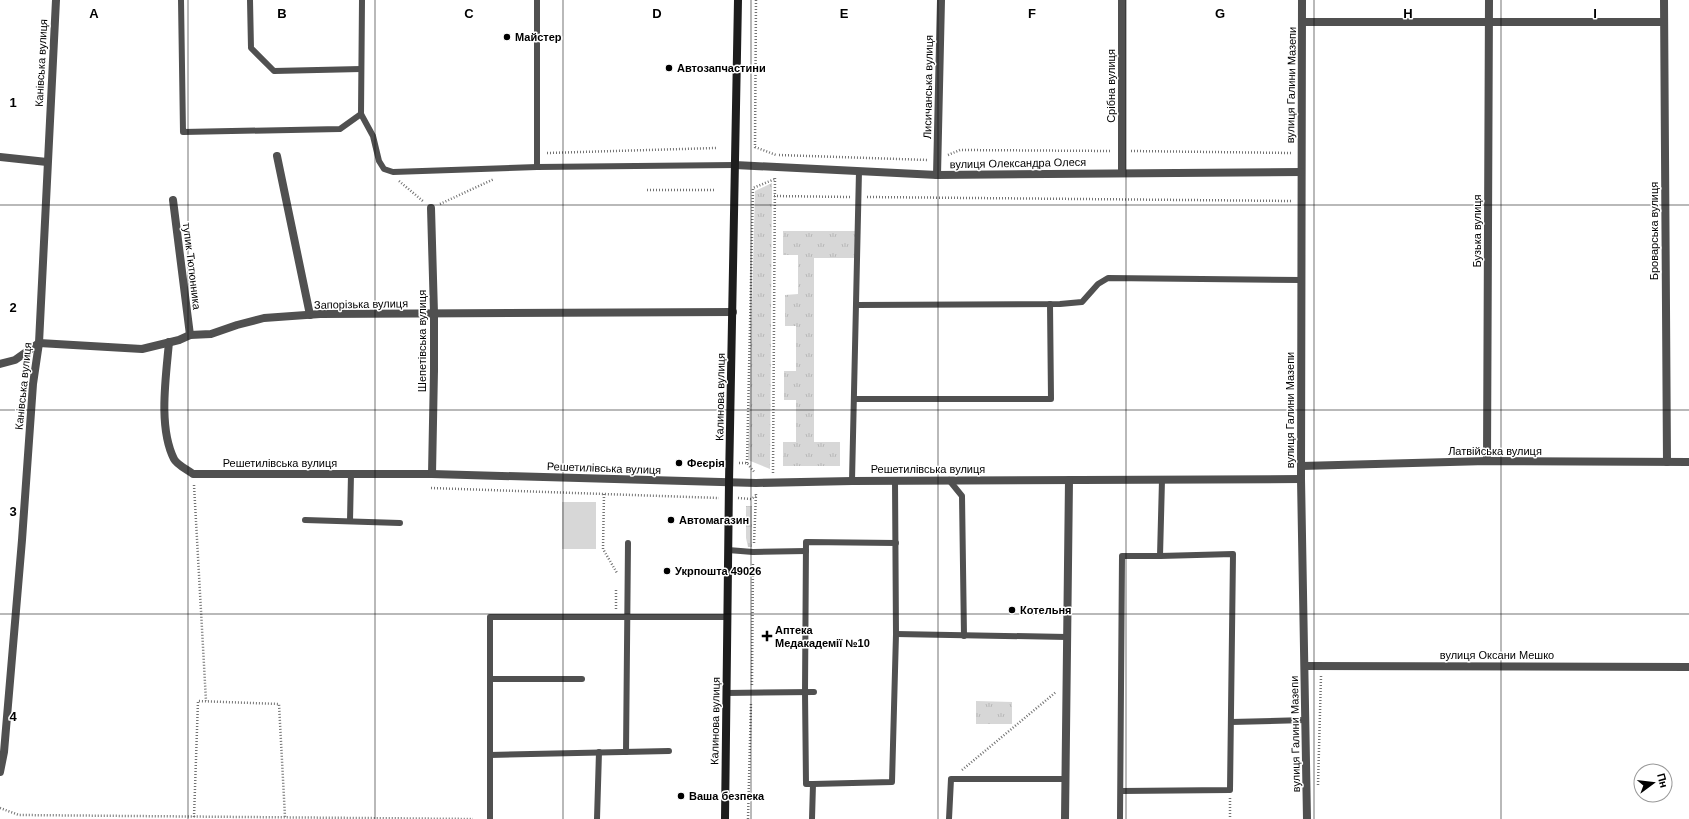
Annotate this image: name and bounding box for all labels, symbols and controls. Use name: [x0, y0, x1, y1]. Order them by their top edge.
text: A: [89, 6, 99, 21]
text: B: [277, 6, 287, 21]
text: C: [464, 6, 474, 21]
text: D: [652, 6, 662, 21]
text: E: [840, 6, 849, 21]
text: F: [1028, 6, 1036, 21]
text: G: [1215, 6, 1225, 21]
text: H: [1403, 6, 1413, 21]
text: I: [1593, 6, 1597, 21]
street label: Канівська вулиця: [33, 19, 49, 107]
street label: вулиця Галини Мазепи: [1284, 27, 1298, 143]
place label: Майстер: [515, 31, 562, 43]
marker: Майстер: [502, 32, 512, 42]
street label: Лисичанська вулиця: [921, 35, 935, 139]
street label: Срібна вулиця: [1105, 49, 1117, 123]
place label: Автозапчастини: [677, 62, 766, 74]
marker: Автозапчастини: [664, 63, 674, 73]
text: 1: [9, 95, 17, 110]
street label: вулиця Олександра Олеся: [950, 156, 1086, 170]
street label: Броварська вулиця: [1648, 182, 1660, 280]
street label: Бузька вулиця: [1471, 194, 1483, 268]
street label: тупик Тютюнника: [181, 222, 203, 311]
street label: Шепетівська вулиця: [416, 290, 428, 392]
street label: Запорізька вулиця: [314, 297, 408, 311]
text: 2: [9, 300, 17, 315]
street label: Канівська вулиця: [12, 342, 34, 430]
street label: вулиця Галини Мазепи: [1284, 352, 1296, 468]
street label: Калинова вулиця: [713, 353, 727, 441]
street label: Латвійська вулиця: [1448, 445, 1542, 457]
street label: Решетилівська вулиця: [223, 457, 337, 469]
place label: Феєрія: [687, 457, 725, 469]
marker: Феєрія: [674, 458, 684, 468]
street label: Решетилівська вулиця: [547, 460, 661, 476]
street label: Решетилівська вулиця: [871, 463, 985, 475]
text: 3: [9, 504, 17, 519]
place label: Автомагазин: [679, 514, 749, 526]
marker: Автомагазин: [666, 515, 676, 525]
place label: Укрпошта 49026: [675, 565, 761, 577]
marker: Укрпошта 49026: [662, 566, 672, 576]
place label: Котельня: [1020, 604, 1071, 616]
marker: Котельня: [1007, 605, 1017, 615]
place label: Аптека Медакадемії №10: [775, 624, 870, 649]
marker: Аптека Медакадемії №10: [762, 631, 772, 641]
street label: вулиця Оксани Мешко: [1440, 649, 1554, 661]
street label: вулиця Галини Мазепи: [1288, 676, 1302, 792]
street label: Калинова вулиця: [708, 677, 722, 765]
text: 4: [9, 709, 17, 724]
north arrow: [1633, 763, 1673, 803]
text: Пн: [1655, 772, 1670, 789]
place label: Ваша безпека: [689, 790, 765, 802]
marker: Ваша безпека: [676, 791, 686, 801]

